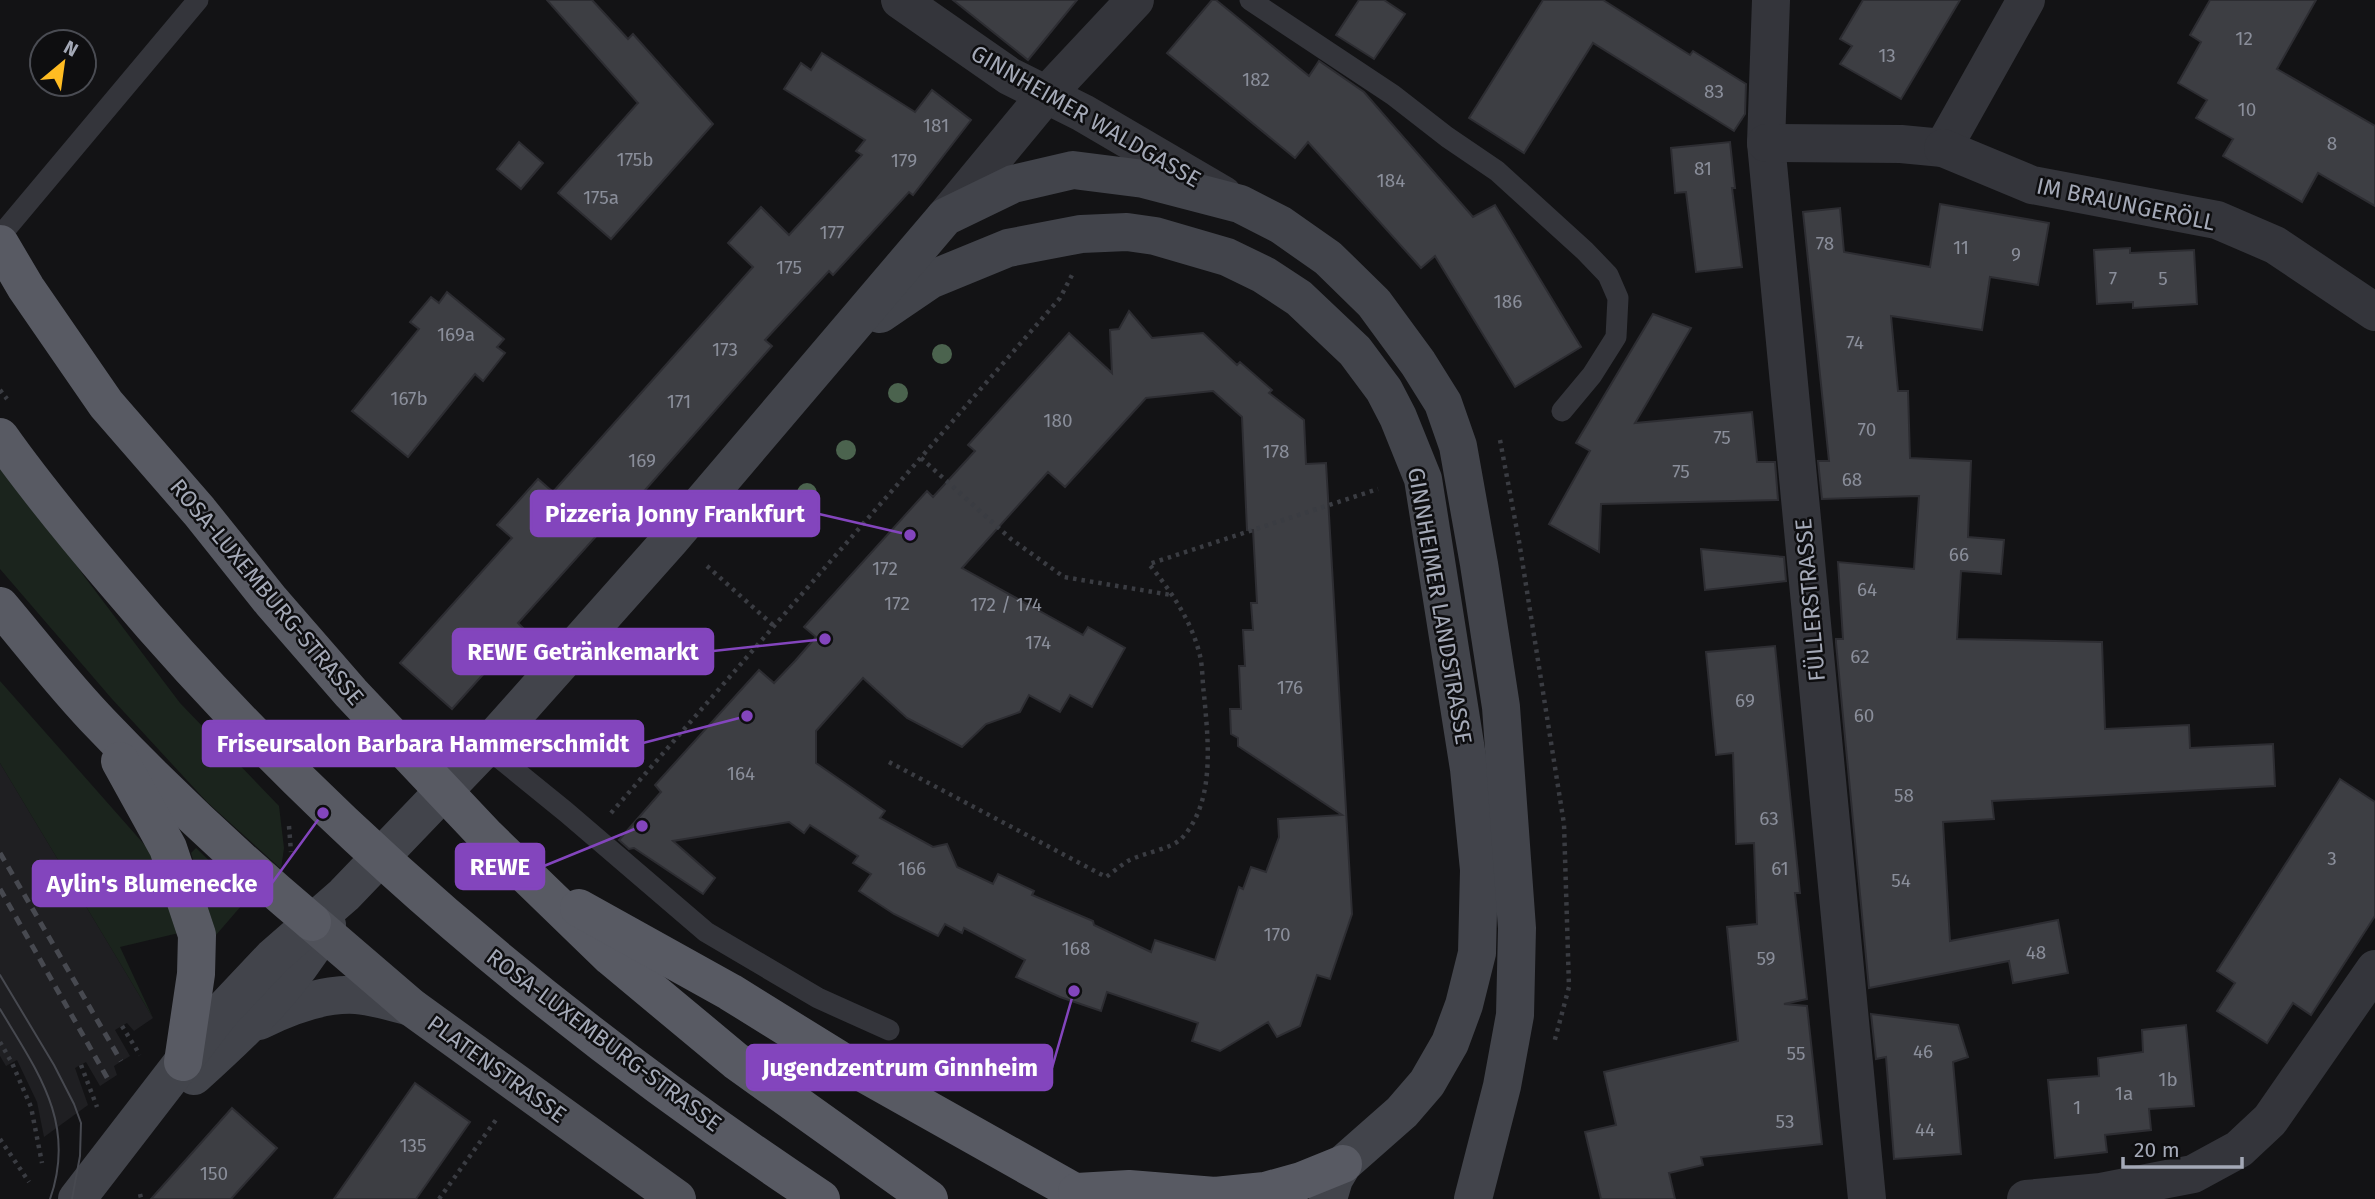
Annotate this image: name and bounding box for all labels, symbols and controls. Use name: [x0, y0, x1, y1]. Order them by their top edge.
house number: 12: [2235, 27, 2253, 50]
north arrow: [28, 28, 98, 98]
text: N: [60, 35, 82, 62]
street label: GINNHEIMER WALDGASSE: [966, 39, 1206, 193]
house number: 13: [1878, 44, 1896, 67]
house number: 182: [1242, 68, 1270, 91]
house number: 83: [1704, 80, 1724, 103]
house number: 10: [2238, 98, 2256, 121]
house number: 181: [923, 114, 949, 137]
house number: 8: [2327, 132, 2337, 155]
house number: 175b: [616, 148, 654, 171]
house number: 179: [891, 149, 917, 172]
house number: 81: [1694, 157, 1712, 180]
house number: 184: [1377, 169, 1405, 192]
street label: IM BRAUNGERÖLL: [2034, 171, 2218, 237]
house number: 175a: [583, 186, 619, 209]
house number: 177: [819, 221, 845, 244]
house number: 78: [1816, 232, 1834, 255]
house number: 11: [1953, 236, 1969, 259]
house number: 9: [2011, 243, 2021, 266]
house number: 175: [776, 256, 802, 279]
house number: 7: [2109, 267, 2117, 290]
house number: 5: [2158, 267, 2168, 290]
house number: 186: [1494, 290, 1522, 313]
house number: 169a: [437, 323, 475, 346]
house number: 74: [1846, 331, 1864, 354]
house number: 173: [712, 338, 738, 361]
house number: 167b: [390, 387, 428, 410]
house number: 171: [667, 390, 691, 413]
house number: 180: [1043, 409, 1073, 432]
house number: 70: [1858, 418, 1876, 441]
house number: 75: [1713, 426, 1731, 449]
house number: 178: [1263, 440, 1289, 463]
house number: 169: [628, 449, 656, 472]
house number: 75: [1672, 460, 1690, 483]
street label: GINNHEIMER LANDSTRASSE: [1402, 465, 1478, 747]
house number: 68: [1842, 468, 1862, 491]
street label: ROSA-LUXEMBURG-STRASSE: [164, 473, 370, 711]
callout: Pizzeria Jonny Frankfurt: [531, 491, 819, 536]
text: Pizzeria Jonny Frankfurt: [545, 500, 806, 528]
street label: FÜLLERSTRASSE: [1789, 517, 1831, 683]
house number: 66: [1949, 543, 1969, 566]
house number: 172: [872, 557, 898, 580]
house number: 64: [1857, 578, 1877, 601]
house number: 172: [884, 592, 910, 615]
house number: 172 / 174: [970, 593, 1042, 616]
callout: REWE Getränkemarkt: [453, 629, 713, 674]
house number: 174: [1025, 631, 1051, 654]
text: REWE Getränkemarkt: [467, 638, 700, 666]
house number: 62: [1850, 645, 1870, 668]
house number: 176: [1277, 676, 1303, 699]
house number: 69: [1735, 689, 1755, 712]
house number: 60: [1854, 704, 1874, 727]
callout: Friseursalon Barbara Hammerschmidt: [203, 721, 643, 766]
text: Friseursalon Barbara Hammerschmidt: [217, 730, 630, 758]
house number: 164: [727, 762, 755, 785]
house number: 58: [1894, 784, 1914, 807]
house number: 63: [1759, 807, 1779, 830]
callout: REWE: [456, 844, 544, 889]
house number: 3: [2327, 847, 2337, 870]
text: REWE: [470, 853, 530, 881]
house number: 166: [898, 857, 926, 880]
house number: 61: [1771, 857, 1789, 880]
callout: Aylin's Blumenecke: [33, 861, 272, 906]
house number: 54: [1891, 869, 1911, 892]
text: Aylin's Blumenecke: [46, 870, 257, 898]
house number: 170: [1263, 923, 1291, 946]
house number: 168: [1062, 937, 1090, 960]
house number: 48: [2026, 941, 2046, 964]
street label: ROSA-LUXEMBURG-STRASSE: [481, 943, 727, 1137]
house number: 59: [1756, 947, 1776, 970]
street label: PLATENSTRASSE: [422, 1009, 572, 1129]
house number: 46: [1913, 1040, 1933, 1063]
house number: 55: [1787, 1042, 1805, 1065]
callout: Jugendzentrum Ginnheim: [747, 1045, 1052, 1090]
text: Jugendzentrum Ginnheim: [761, 1054, 1038, 1082]
house number: 1b: [2158, 1068, 2178, 1091]
house number: 1a: [2115, 1082, 2133, 1105]
house number: 1: [2073, 1096, 2081, 1119]
house number: 53: [1776, 1110, 1794, 1133]
house number: 44: [1915, 1118, 1935, 1141]
scale bar: [2123, 1126, 2242, 1170]
house number: 135: [399, 1134, 427, 1157]
text: 20 m: [2134, 1137, 2180, 1163]
house number: 150: [200, 1162, 228, 1185]

